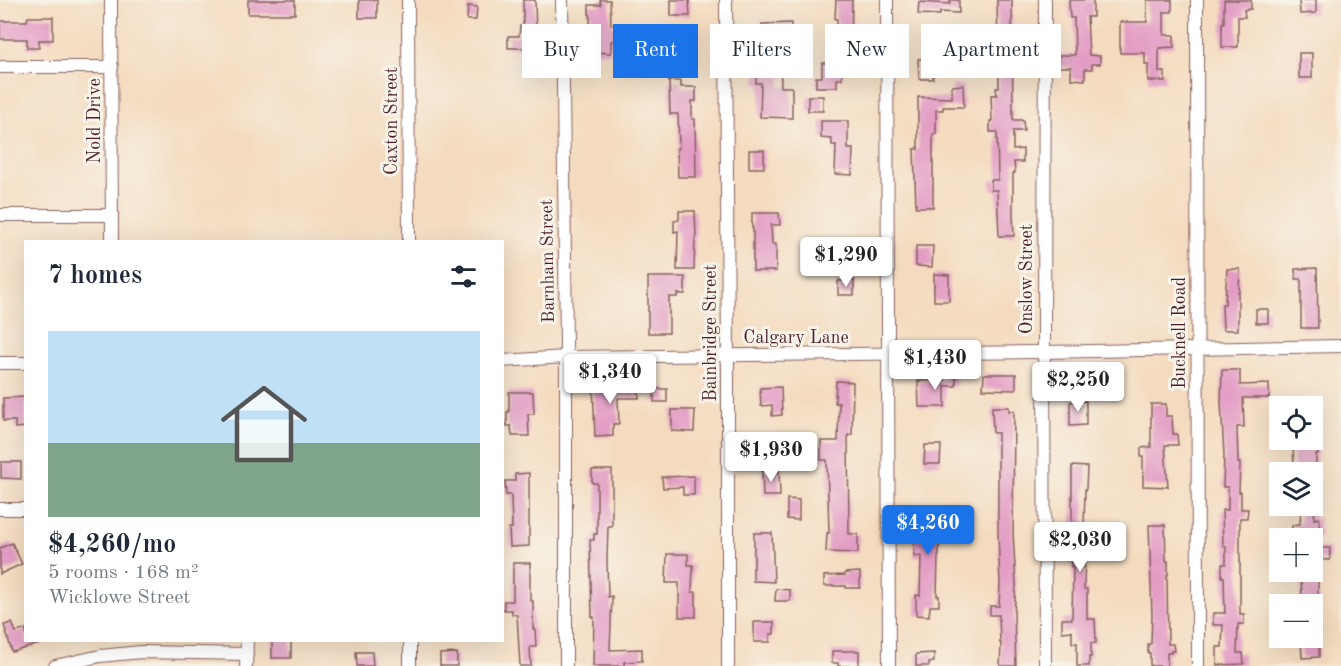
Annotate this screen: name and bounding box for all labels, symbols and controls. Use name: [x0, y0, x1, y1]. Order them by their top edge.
chip: Buy: [522, 24, 601, 78]
chip: Rent: [613, 24, 698, 78]
chip: Filters: [710, 24, 813, 78]
chip: New: [825, 24, 909, 78]
chip: Apartment: [921, 24, 1061, 78]
street label: Caxton Street: [383, 67, 401, 175]
street label: Nold Drive: [86, 78, 104, 164]
street label: Barnham Street: [538, 199, 558, 323]
street label: Onslow Street: [1018, 224, 1036, 334]
pin: $1,290: [797, 237, 895, 288]
text: $1,290: [814, 246, 878, 266]
icon: filters: [447, 260, 480, 293]
text: 7 homes: [48, 263, 142, 289]
street label: Bainbridge Street: [702, 264, 720, 402]
street label: Bucknell Road: [1171, 277, 1189, 389]
street label: Calgary Lane: [743, 329, 849, 347]
pin: $1,430: [886, 340, 984, 391]
text: $1,430: [903, 349, 967, 369]
pin: $1,340: [561, 354, 659, 405]
pin: $2,250: [1029, 362, 1127, 413]
text: $1,340: [578, 363, 642, 383]
icon: home: [210, 370, 318, 478]
text: $2,250: [1046, 371, 1110, 391]
map controls: [1269, 396, 1323, 648]
button: locate: [1269, 396, 1323, 450]
pin: $1,930: [722, 432, 820, 483]
text: $1,930: [739, 441, 803, 461]
button: layers: [1269, 462, 1323, 516]
pin: $4,260: [879, 505, 977, 556]
text: $4,260: [896, 514, 960, 534]
pin: $2,030: [1031, 522, 1129, 573]
button: +: [1269, 528, 1323, 582]
text: $2,030: [1048, 531, 1112, 551]
text: $4,260/mo: [48, 532, 176, 558]
text: 5 rooms · 168 m²: [48, 563, 198, 583]
text: Wicklowe Street: [48, 588, 190, 608]
button: −: [1269, 594, 1323, 648]

